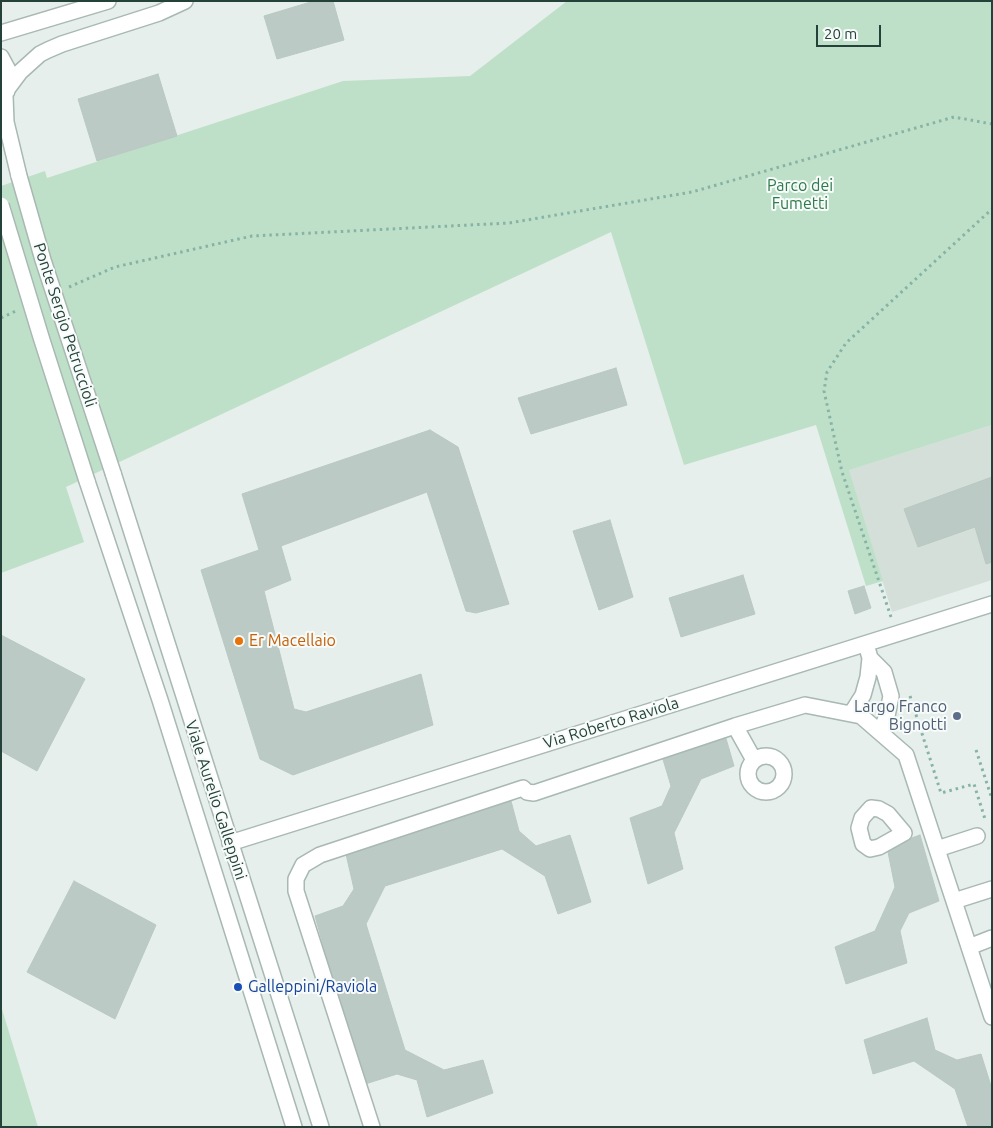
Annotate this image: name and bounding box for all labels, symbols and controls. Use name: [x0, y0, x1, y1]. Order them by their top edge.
scale bar: [818, 15, 883, 47]
text: 20 m: [824, 25, 857, 42]
park label: Parco dei Fumetti: [767, 176, 833, 214]
street label: Ponte Sergio Petruccioli: [29, 240, 101, 410]
place label: Er Macellaio: [249, 631, 336, 651]
marker: Er Macellaio: [233, 635, 245, 647]
street label: Via Roberto Raviola: [541, 693, 681, 753]
place label: Largo Franco Bignotti: [854, 697, 947, 735]
marker: Largo Franco Bignotti: [951, 710, 963, 722]
street label: Viale Aurelio Galleppini: [181, 718, 251, 882]
place label: Galleppini/Raviola: [248, 977, 377, 997]
marker: Galleppini/Raviola: [232, 981, 244, 993]

